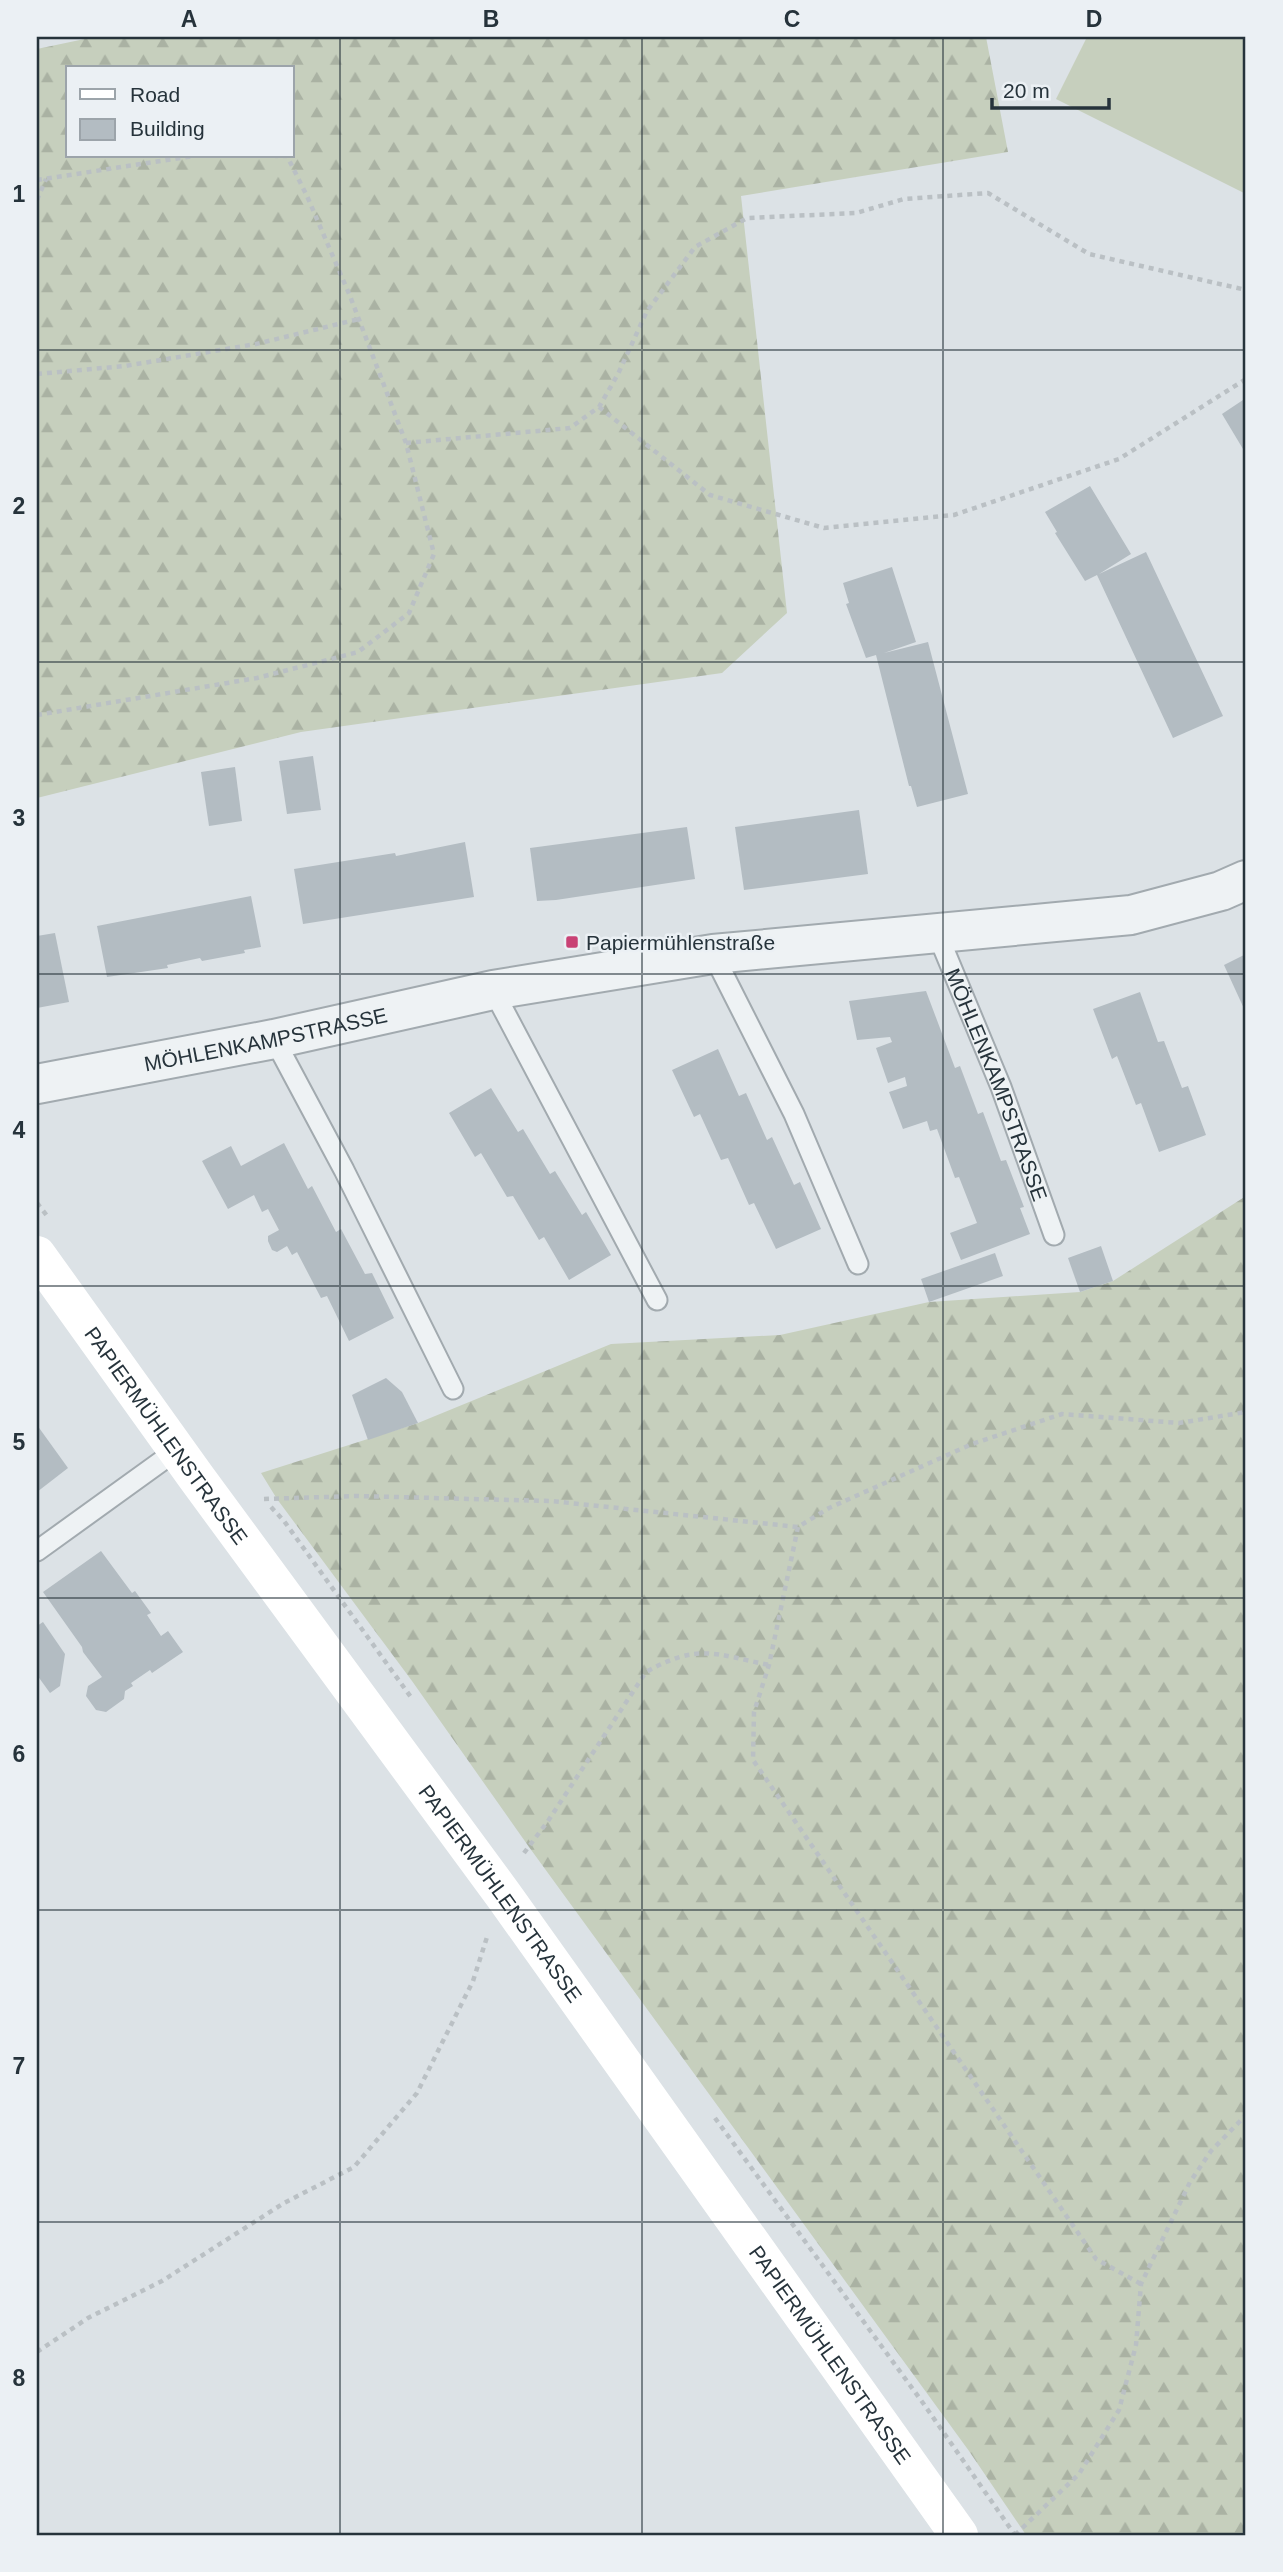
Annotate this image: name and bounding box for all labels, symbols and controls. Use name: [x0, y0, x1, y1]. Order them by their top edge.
text: A: [181, 6, 197, 32]
text: B: [483, 6, 499, 32]
text: C: [784, 6, 800, 32]
text: D: [1086, 6, 1102, 32]
legend: [66, 66, 294, 158]
scale bar: [992, 66, 1110, 110]
text: 20 m: [1003, 79, 1050, 102]
text: Road: [130, 83, 180, 106]
text: Building: [130, 117, 205, 140]
text: 1: [13, 181, 26, 207]
text: 2: [13, 493, 25, 519]
text: 3: [13, 805, 25, 831]
place label: Papiermühlenstraße: [586, 931, 775, 954]
marker: Papiermühlenstraße: [564, 934, 580, 950]
street label: MÖHLENKAMPSTRASSE: [941, 965, 1052, 1204]
street label: MÖHLENKAMPSTRASSE: [142, 1003, 389, 1075]
text: 4: [13, 1117, 26, 1143]
street label: PAPIERMÜHLENSTRASSE: [81, 1322, 253, 1548]
text: 5: [13, 1429, 26, 1455]
text: 6: [13, 1741, 25, 1767]
street label: PAPIERMÜHLENSTRASSE: [415, 1780, 587, 2006]
text: 7: [13, 2053, 25, 2079]
street label: PAPIERMÜHLENSTRASSE: [745, 2241, 916, 2468]
text: 8: [13, 2365, 26, 2391]

